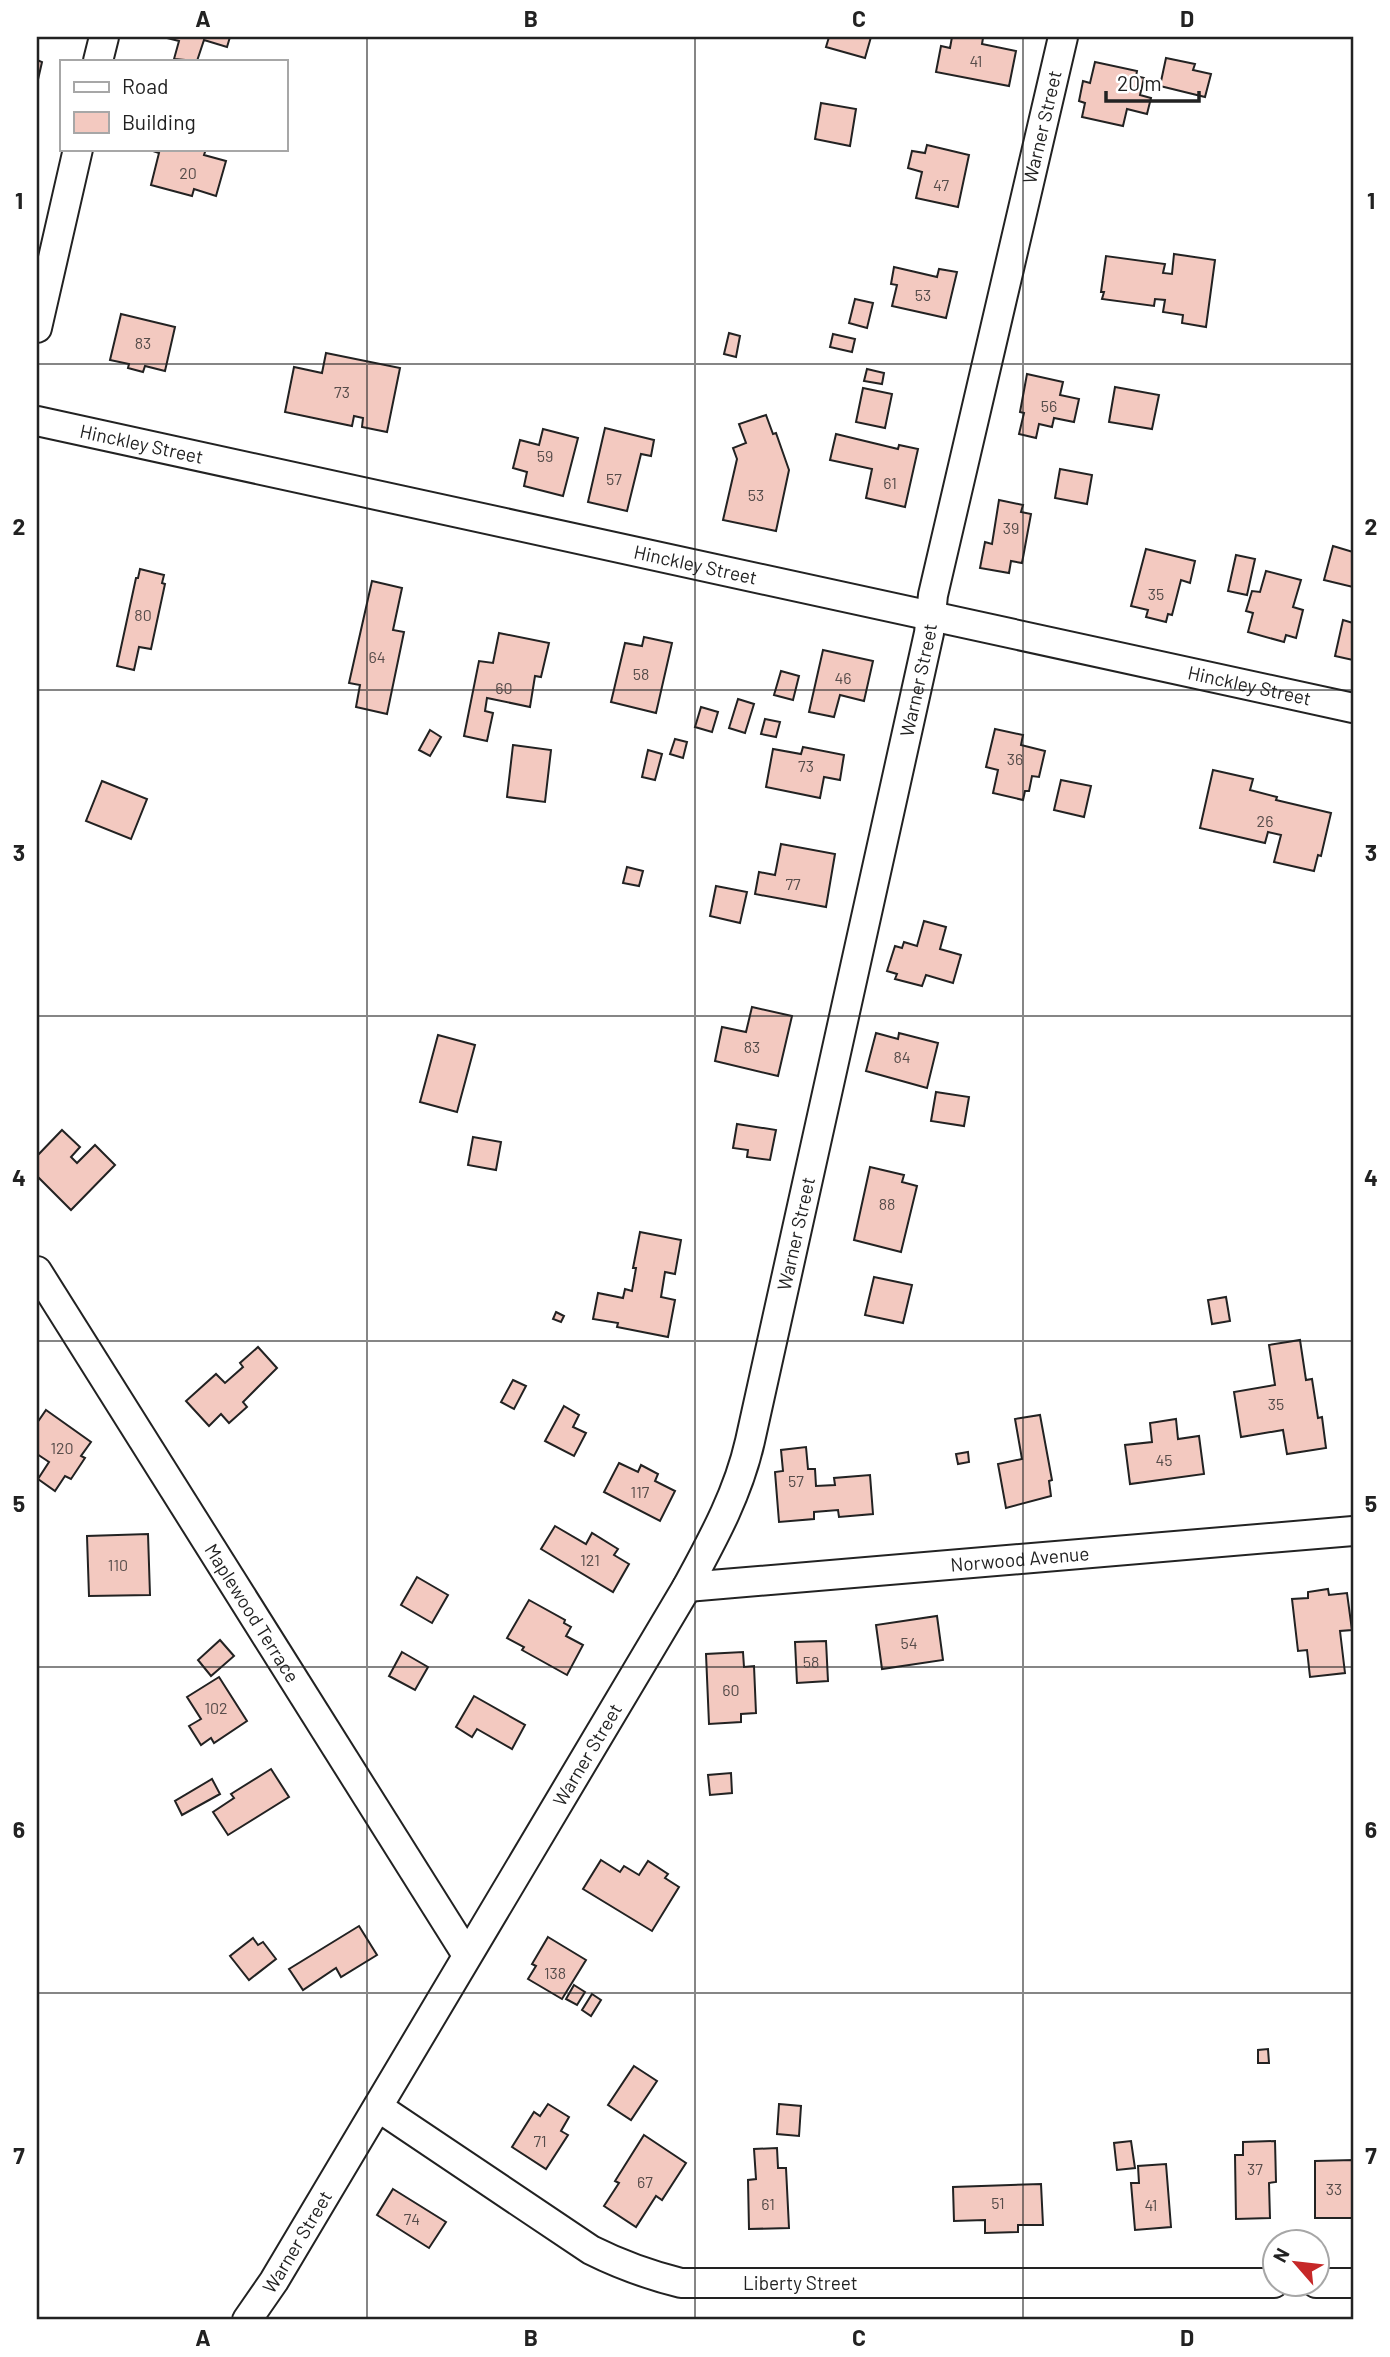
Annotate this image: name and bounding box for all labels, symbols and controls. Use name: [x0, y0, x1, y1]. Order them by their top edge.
text: A: [195, 4, 211, 32]
text: B: [524, 4, 538, 32]
text: C: [852, 4, 866, 32]
text: D: [1180, 4, 1194, 32]
house number: 41: [970, 51, 982, 70]
legend: [60, 60, 287, 150]
scale bar: [1106, 60, 1199, 104]
street label: Warner Street: [1017, 68, 1066, 186]
text: 20 m: [1117, 70, 1162, 95]
text: Road: [122, 73, 168, 98]
text: Building: [122, 109, 196, 134]
house number: 20: [179, 163, 197, 182]
house number: 47: [933, 175, 949, 194]
text: 1: [15, 186, 23, 214]
text: 1: [1367, 186, 1375, 214]
house number: 53: [915, 285, 931, 304]
house number: 83: [135, 333, 151, 352]
house number: 73: [334, 382, 350, 401]
house number: 56: [1041, 396, 1057, 415]
street label: Hinckley Street: [78, 419, 205, 468]
house number: 59: [537, 446, 553, 465]
house number: 57: [606, 469, 622, 488]
house number: 61: [883, 473, 897, 492]
house number: 53: [748, 485, 764, 504]
text: 2: [13, 512, 25, 540]
text: 2: [1365, 512, 1377, 540]
house number: 39: [1003, 518, 1019, 537]
street label: Hinckley Street: [632, 540, 759, 589]
house number: 35: [1148, 584, 1164, 603]
house number: 80: [134, 605, 152, 624]
street label: Warner Street: [894, 622, 941, 739]
house number: 64: [368, 647, 386, 666]
street label: Hinckley Street: [1186, 660, 1313, 710]
house number: 58: [633, 664, 649, 683]
house number: 46: [834, 668, 852, 687]
house number: 60: [495, 678, 513, 697]
house number: 36: [1007, 749, 1023, 768]
house number: 73: [798, 756, 814, 775]
house number: 26: [1257, 811, 1273, 830]
text: 3: [13, 838, 25, 866]
text: 3: [1365, 838, 1377, 866]
house number: 77: [785, 874, 801, 893]
house number: 83: [744, 1037, 760, 1056]
house number: 84: [893, 1047, 911, 1066]
text: 4: [12, 1163, 26, 1191]
text: 4: [1364, 1163, 1378, 1191]
street label: Warner Street: [772, 1175, 819, 1292]
house number: 88: [879, 1194, 895, 1213]
house number: 35: [1268, 1394, 1284, 1413]
house number: 120: [50, 1438, 74, 1457]
house number: 45: [1155, 1450, 1173, 1469]
house number: 57: [788, 1471, 804, 1490]
house number: 117: [631, 1482, 650, 1501]
text: 5: [13, 1489, 25, 1517]
text: 5: [1365, 1489, 1377, 1517]
street label: Maplewood Terrace: [200, 1539, 305, 1686]
street label: Norwood Avenue: [949, 1541, 1090, 1576]
house number: 121: [580, 1550, 600, 1569]
house number: 110: [108, 1555, 128, 1574]
house number: 54: [900, 1633, 918, 1652]
house number: 58: [803, 1652, 819, 1671]
house number: 60: [722, 1680, 740, 1699]
house number: 102: [204, 1698, 228, 1717]
street label: Warner Street: [547, 1699, 626, 1810]
text: 6: [13, 1815, 25, 1843]
text: 6: [1365, 1815, 1377, 1843]
house number: 138: [544, 1963, 566, 1982]
house number: 71: [533, 2131, 547, 2150]
text: 7: [13, 2141, 25, 2169]
text: 7: [1365, 2141, 1377, 2169]
house number: 37: [1247, 2159, 1263, 2178]
house number: 67: [637, 2172, 653, 2191]
house number: 33: [1326, 2179, 1342, 2198]
street label: Warner Street: [257, 2186, 336, 2297]
house number: 51: [991, 2193, 1005, 2212]
house number: 61: [761, 2194, 775, 2213]
house number: 41: [1145, 2195, 1157, 2214]
house number: 74: [404, 2209, 420, 2228]
north arrow: [1260, 2228, 1330, 2298]
text: N: [1267, 2244, 1294, 2266]
street label: Liberty Street: [743, 2271, 858, 2294]
text: A: [195, 2323, 211, 2351]
text: B: [524, 2323, 538, 2351]
text: C: [852, 2323, 866, 2351]
text: D: [1180, 2323, 1194, 2351]

